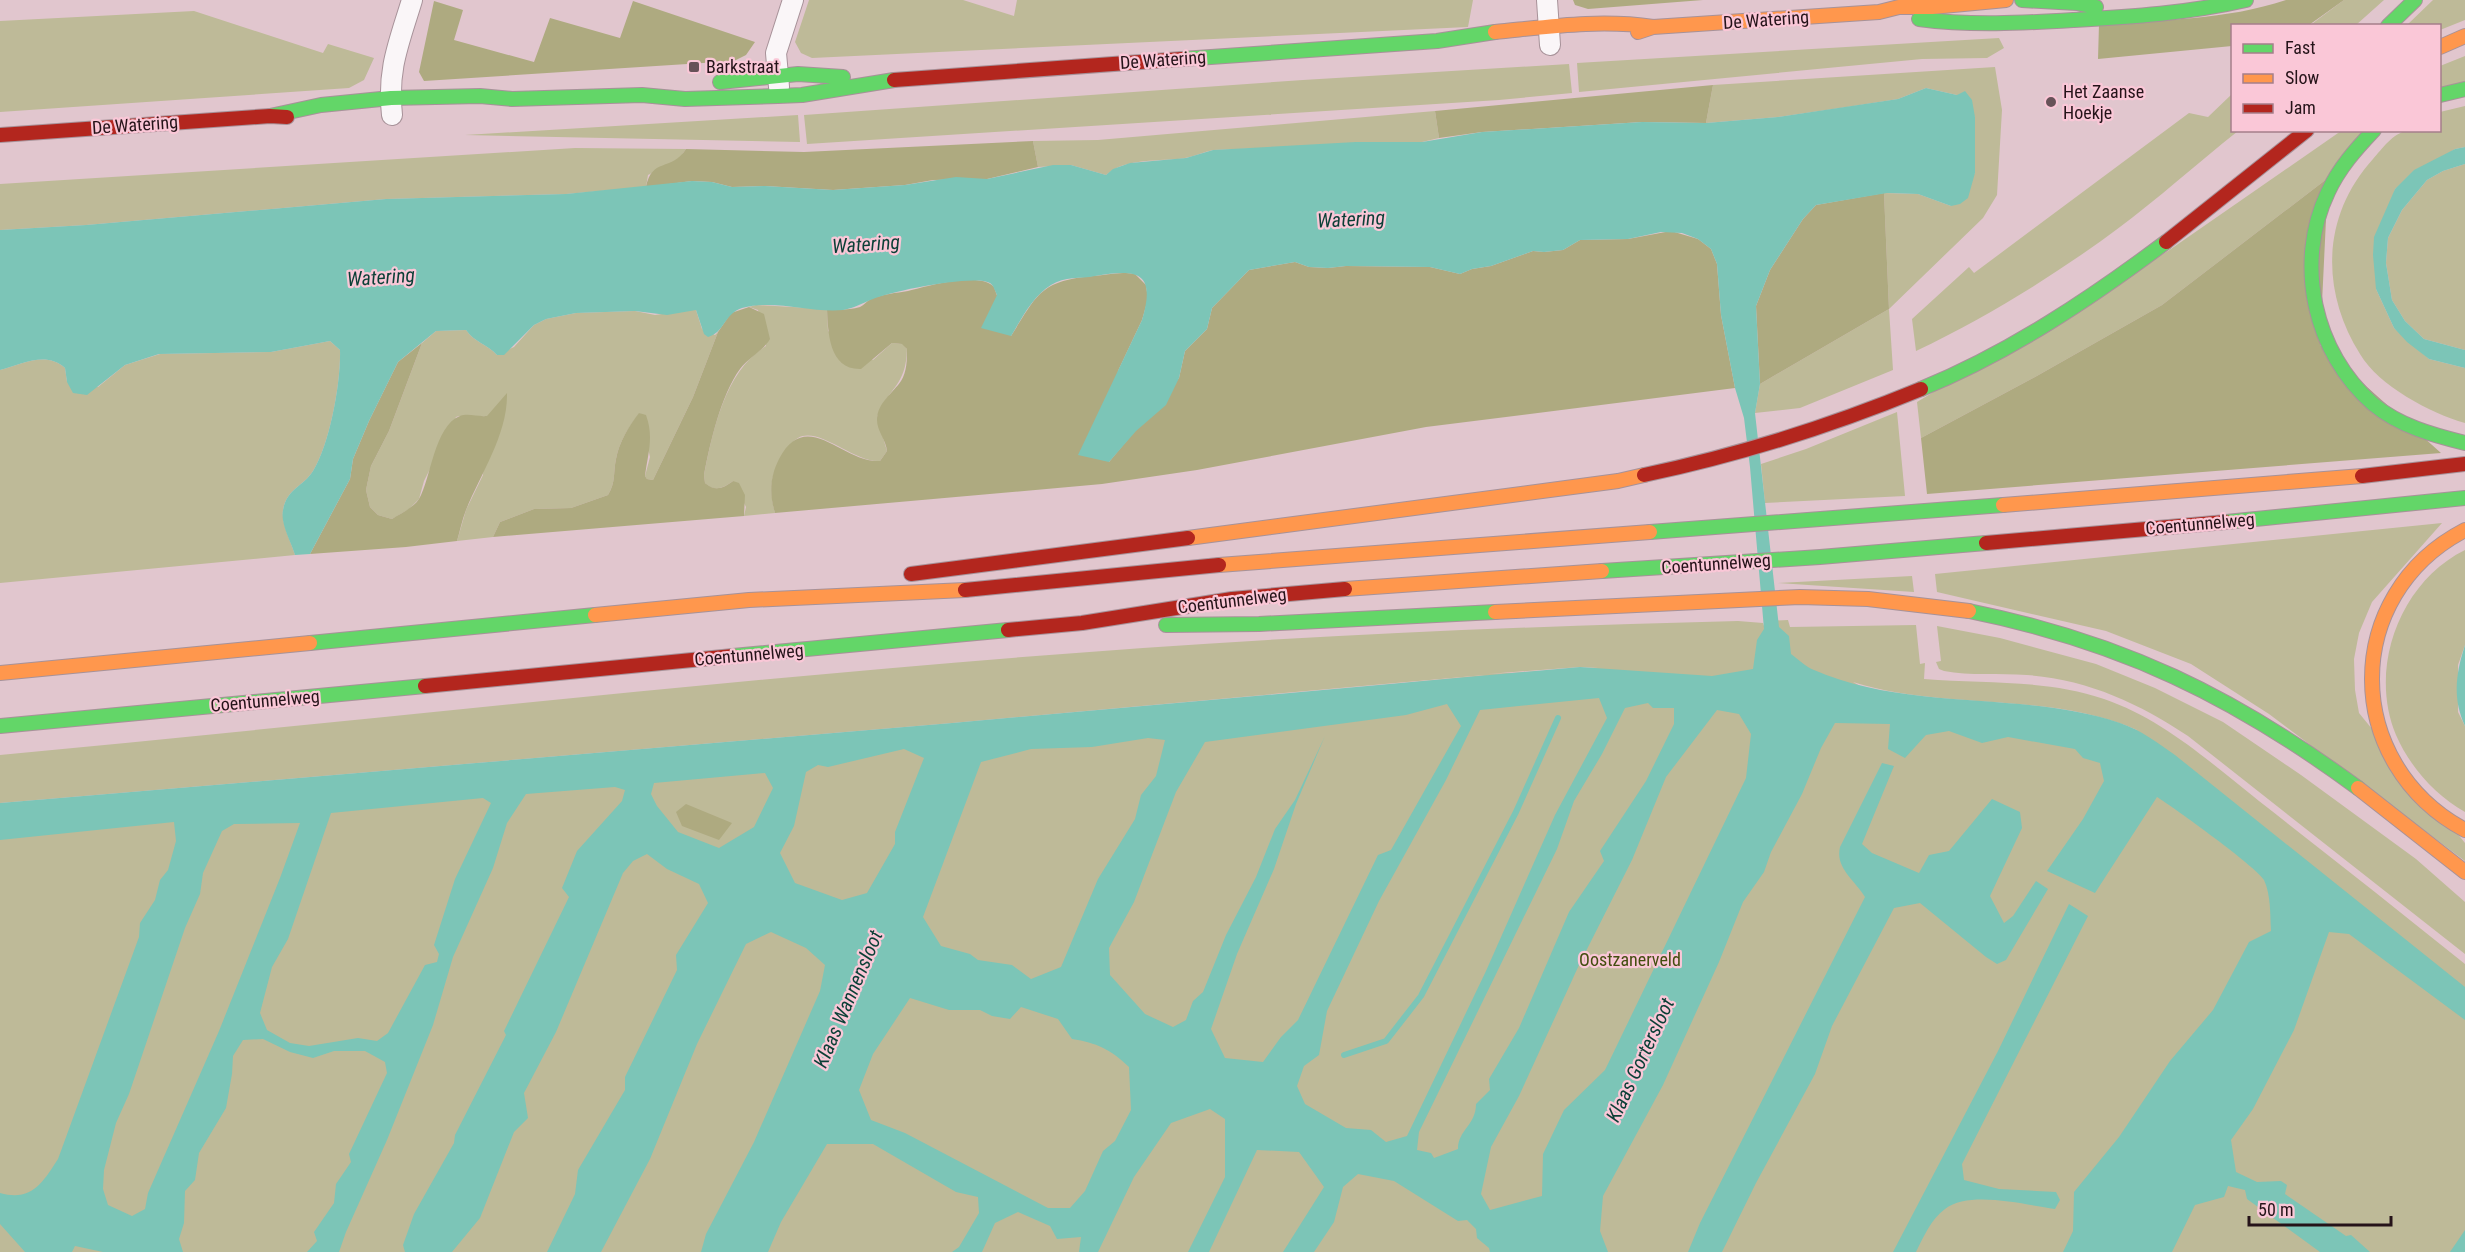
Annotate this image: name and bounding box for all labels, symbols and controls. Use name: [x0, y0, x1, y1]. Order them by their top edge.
street label: De Watering: [1722, 6, 1810, 33]
legend: [2231, 24, 2441, 132]
text: Fast: [2285, 37, 2316, 58]
street label: De Watering: [1119, 46, 1207, 73]
place label: Barkstraat: [706, 56, 779, 77]
marker: Barkstraat: [687, 60, 701, 74]
text: Slow: [2285, 67, 2320, 88]
place label: Het Zaanse Hoekje: [2063, 81, 2144, 123]
marker: Het Zaanse Hoekje: [2044, 95, 2058, 109]
text: Jam: [2285, 97, 2316, 118]
street label: De Watering: [91, 111, 179, 138]
water label: Watering: [1316, 205, 1386, 233]
water label: Watering: [831, 230, 901, 258]
water label: Watering: [346, 263, 416, 291]
street label: Coentunnelweg: [2145, 508, 2255, 539]
street label: Coentunnelweg: [1661, 549, 1771, 578]
street label: Coentunnelweg: [1176, 583, 1288, 618]
street label: Coentunnelweg: [694, 639, 804, 670]
street label: Coentunnelweg: [210, 685, 320, 716]
water label: Klaas Wannensloot: [808, 927, 888, 1071]
park label: Oostzanerveld: [1579, 949, 1681, 970]
water label: Klaas Gortersloot: [1601, 994, 1679, 1126]
scale bar: [2249, 1189, 2392, 1227]
text: 50 m: [2258, 1199, 2293, 1220]

